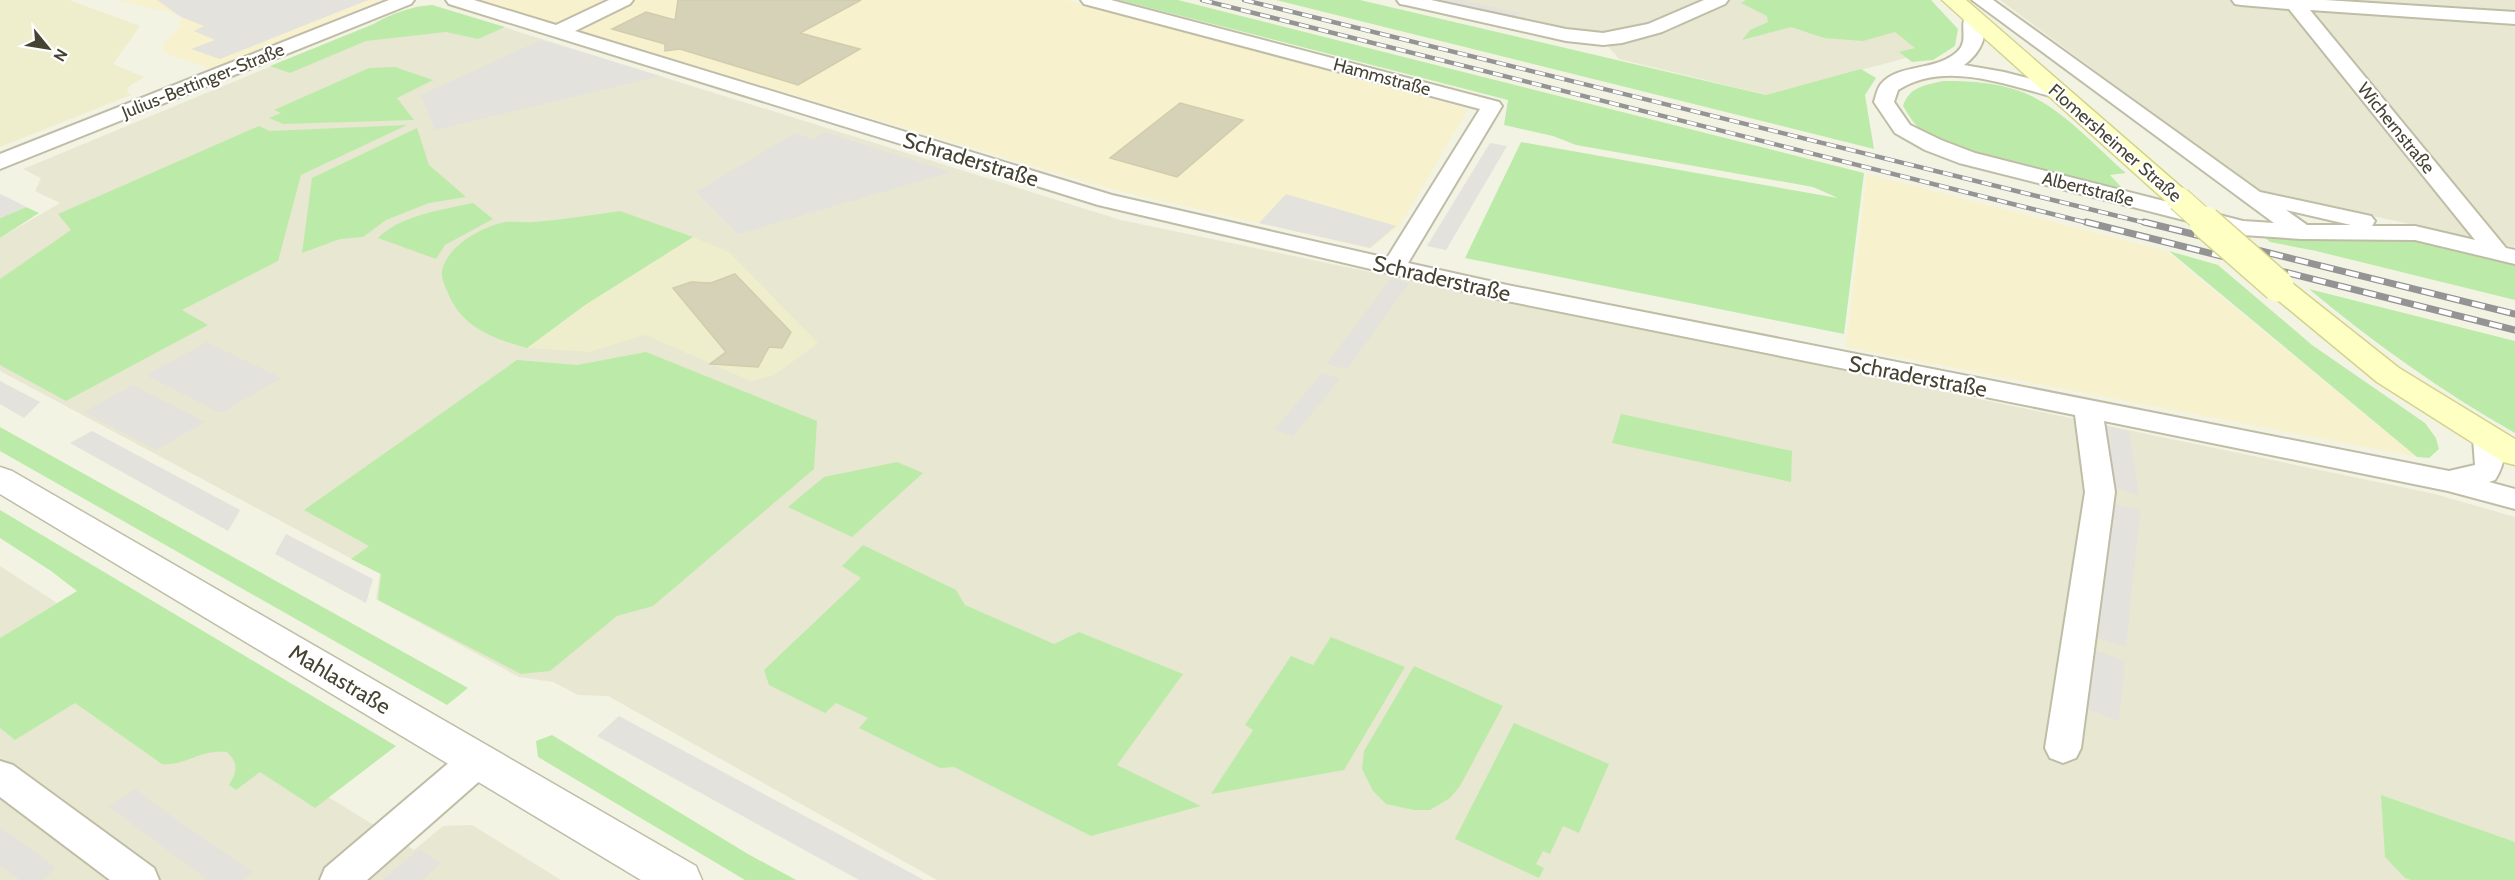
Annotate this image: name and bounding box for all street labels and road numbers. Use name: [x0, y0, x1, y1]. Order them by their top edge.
street label: Julius-Bettinger-Straße: [118, 38, 287, 124]
street label: Hammstraße: [1331, 53, 1433, 101]
street label: Wichernstraße: [2353, 78, 2439, 178]
street label: Flomersheimer Straße: [2044, 79, 2186, 207]
street label: Schraderstraße: [900, 126, 1042, 193]
street label: Albertstraße: [2040, 167, 2136, 211]
street label: Schraderstraße: [1371, 250, 1513, 307]
street label: Schraderstraße: [1846, 350, 1989, 403]
street label: Mahlastraße: [284, 639, 395, 720]

